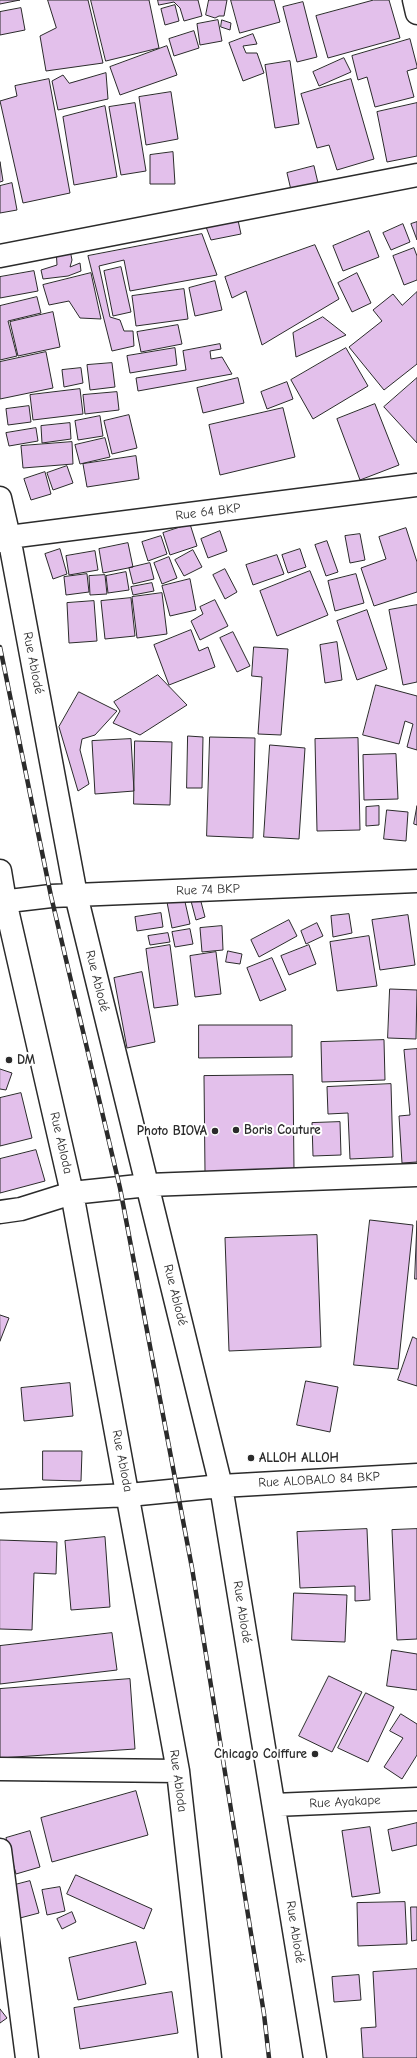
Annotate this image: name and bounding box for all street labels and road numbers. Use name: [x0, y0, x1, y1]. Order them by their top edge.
street label: Rue 64 BKP: [175, 500, 241, 524]
street label: Rue Ablodé: [19, 631, 47, 695]
street label: Rue 74 BKP: [176, 881, 240, 899]
street label: Rue Ablodé: [82, 949, 112, 1013]
street label: Rue Abloda: [46, 1111, 76, 1175]
street label: Rue Ablodé: [160, 1263, 190, 1327]
street label: Rue Abloda: [108, 1429, 136, 1493]
street label: Rue ALOBALO 84 BKP: [258, 1469, 380, 1491]
street label: Rue Ablodé: [229, 1580, 255, 1644]
street label: Rue Abloda: [166, 1749, 190, 1813]
street label: Rue Ayakape: [309, 1792, 381, 1812]
street label: Rue Ablodé: [282, 1900, 308, 1964]

